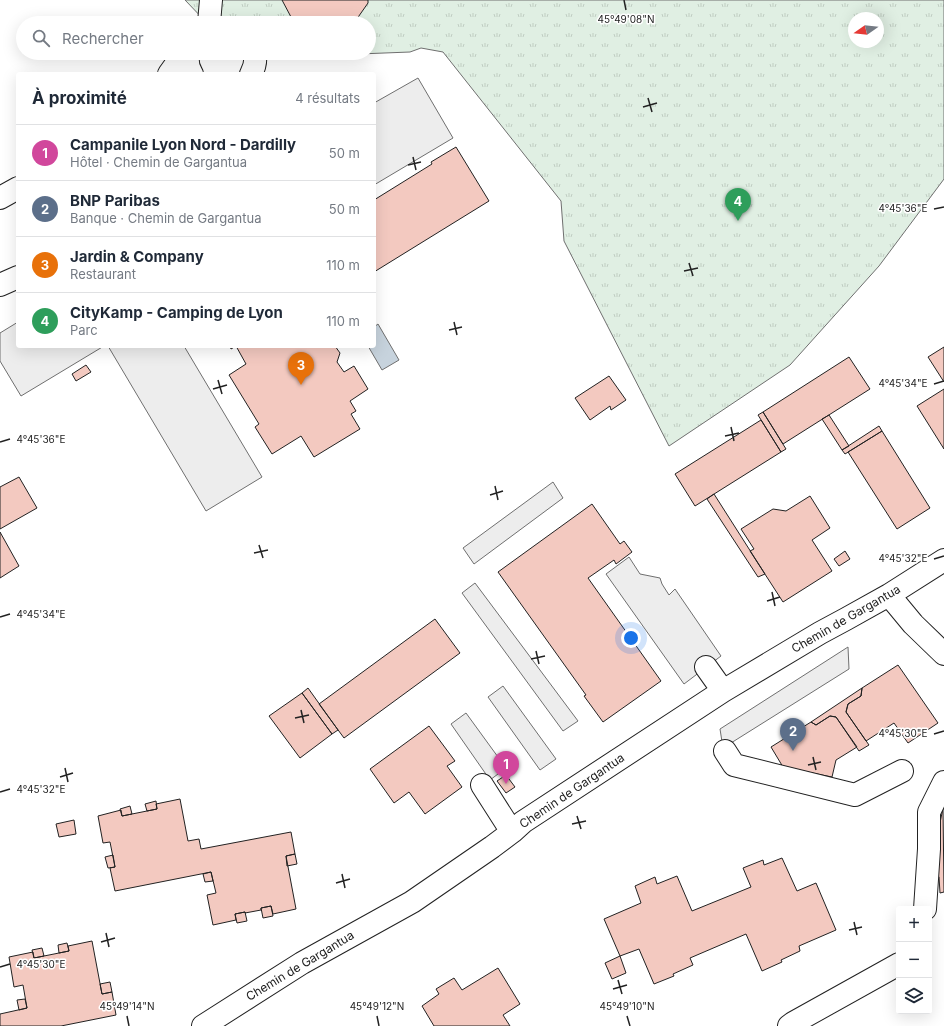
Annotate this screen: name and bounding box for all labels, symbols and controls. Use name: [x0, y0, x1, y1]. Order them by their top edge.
north arrow: [848, 12, 884, 48]
text: 45°49'08"N: [598, 13, 655, 25]
search box: [16, 16, 376, 60]
icon: search: [30, 27, 52, 49]
text: Rechercher: [62, 29, 144, 48]
text: À proximité: [32, 88, 127, 108]
text: 4 résultats: [295, 90, 360, 106]
text: Campanile Lyon Nord - Dardilly: [70, 135, 296, 154]
text: 1: [42, 145, 48, 161]
text: 50 m: [329, 145, 360, 161]
text: Hôtel · Chemin de Gargantua: [70, 154, 247, 170]
pin: 4: [725, 188, 751, 221]
text: BNP Paribas: [70, 191, 160, 210]
text: 2: [41, 201, 49, 217]
text: 50 m: [329, 201, 360, 217]
text: 4°45'36"E: [879, 202, 927, 214]
text: Banque · Chemin de Gargantua: [70, 210, 261, 226]
text: Jardin & Company: [70, 247, 204, 266]
text: 3: [41, 257, 49, 273]
text: 110 m: [326, 257, 360, 273]
text: Restaurant: [70, 266, 136, 282]
text: CityKamp - Camping de Lyon: [70, 303, 283, 322]
text: 4: [41, 313, 49, 329]
text: 110 m: [326, 313, 360, 329]
text: Parc: [70, 322, 98, 338]
pin: 3: [288, 352, 314, 385]
text: 4°45'34"E: [878, 377, 928, 389]
text: 4°45'36"E: [17, 433, 65, 445]
text: 4°45'32"E: [879, 552, 927, 564]
street label: Chemin de Gargantua: [789, 581, 903, 656]
text: 4°45'34"E: [16, 608, 66, 620]
your location: [621, 628, 641, 648]
pin: 2: [780, 718, 806, 751]
text: 4°45'30"E: [878, 727, 928, 739]
street label: Chemin de Gargantua: [516, 750, 627, 831]
pin: 1: [493, 751, 519, 784]
text: 4°45'32"E: [17, 783, 65, 795]
map controls: [896, 906, 932, 1014]
button: +: [896, 906, 932, 942]
street label: Chemin de Gargantua: [243, 927, 357, 1004]
button: −: [896, 942, 932, 978]
text: 4°45'30"E: [16, 958, 66, 970]
button: layers: [896, 978, 932, 1014]
text: 45°49'14"N: [99, 1000, 155, 1012]
text: 45°49'12"N: [350, 1000, 404, 1012]
text: 45°49'10"N: [600, 1000, 654, 1012]

